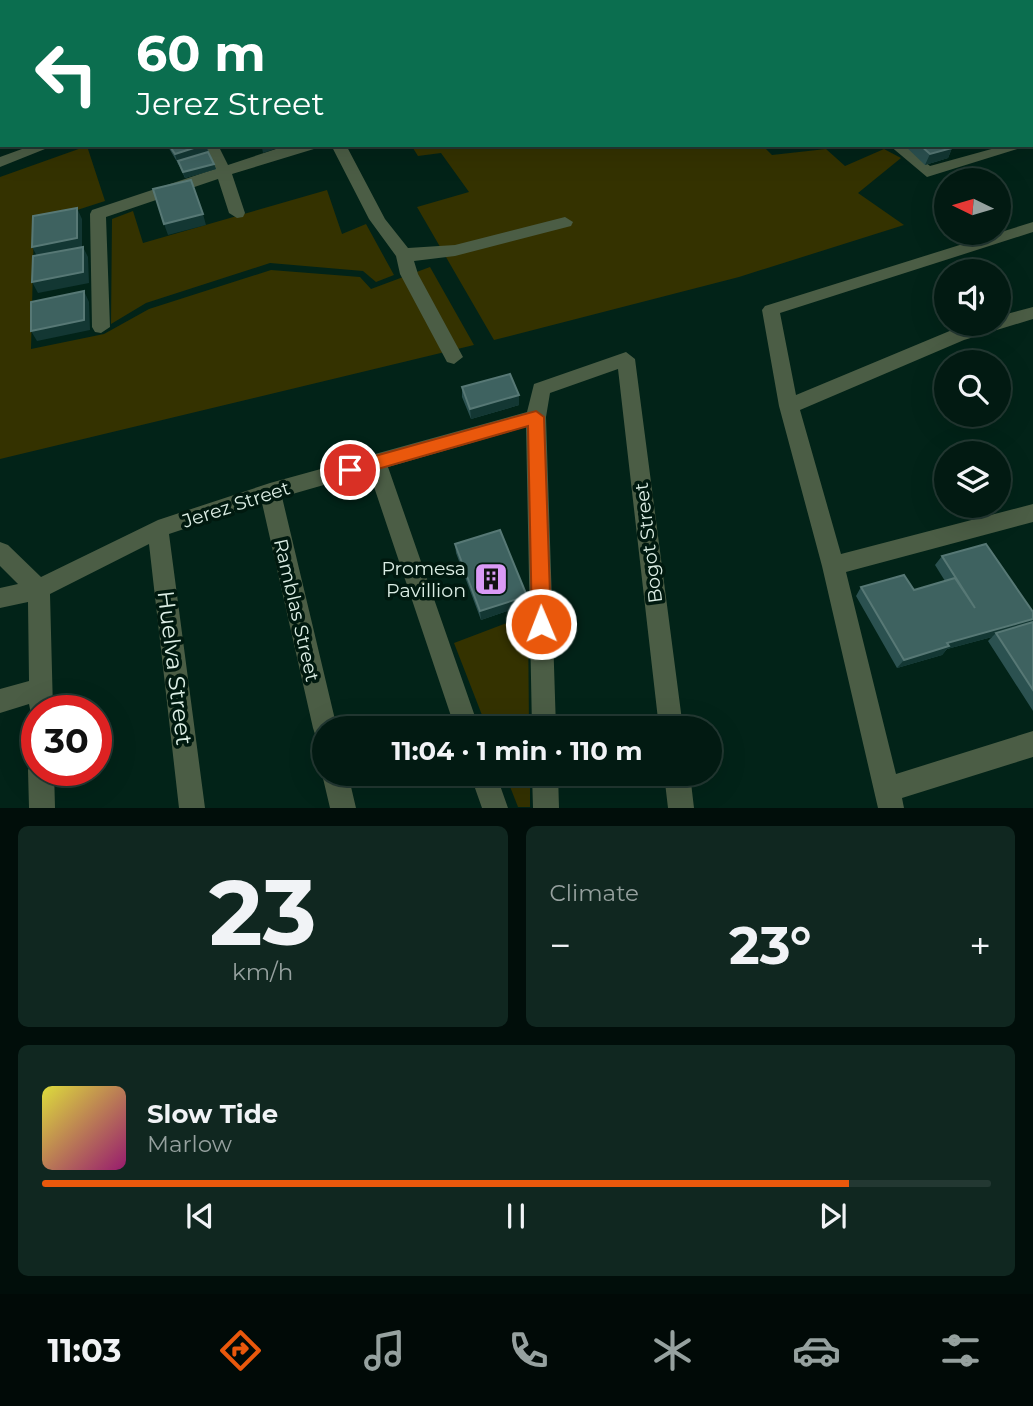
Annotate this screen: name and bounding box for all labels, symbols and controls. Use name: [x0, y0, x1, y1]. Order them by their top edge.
text: 60 m: [136, 24, 266, 83]
icon: left: [21, 28, 112, 119]
text: Jerez Street: [136, 84, 324, 123]
north arrow: [934, 168, 1012, 245]
map controls: [934, 168, 1011, 518]
button: sound: [934, 259, 1011, 336]
button: search: [934, 350, 1011, 427]
pin: [320, 440, 380, 500]
button: layers: [934, 441, 1011, 518]
icon: arrive: [331, 451, 369, 489]
street label: Jerez Street: [178, 476, 293, 533]
street label: Bogot Street: [630, 481, 667, 605]
street label: Ramblas Street: [269, 536, 324, 684]
place label: Promesa Pavillion: [381, 557, 466, 602]
building icon: Promesa Pavillion: [472, 560, 510, 598]
position arrow: [504, 587, 578, 661]
street label: Huelva Street: [152, 589, 198, 747]
speed limit sign: 30: [21, 695, 112, 786]
text: 11:04 · 1 min · 110 m: [391, 735, 643, 767]
text: 23: [209, 857, 317, 968]
text: Climate: [550, 879, 639, 907]
text: 23°: [729, 914, 811, 977]
text: −: [550, 922, 571, 969]
text: +: [969, 922, 991, 969]
text: km/h: [232, 958, 293, 986]
text: Slow Tide: [147, 1098, 278, 1130]
text: Marlow: [147, 1130, 232, 1158]
icon: previous: [181, 1197, 219, 1235]
icon: pause: [497, 1197, 535, 1235]
icon: next: [814, 1197, 852, 1235]
icon: directions: [216, 1326, 265, 1375]
icon: music: [360, 1326, 409, 1375]
icon: phone: [504, 1326, 553, 1375]
icon: climate: [648, 1326, 697, 1375]
icon: car: [792, 1326, 841, 1375]
icon: filters: [936, 1326, 985, 1375]
text: 11:03: [48, 1331, 121, 1370]

